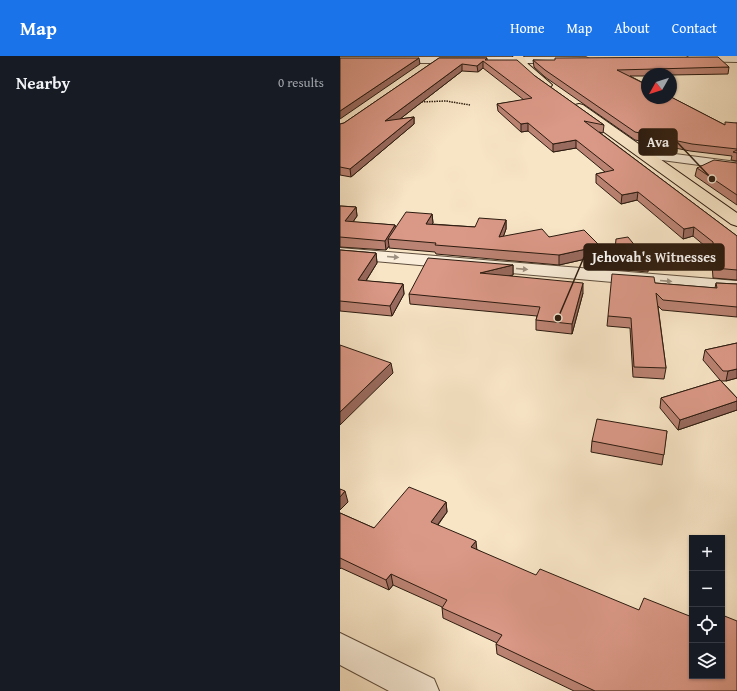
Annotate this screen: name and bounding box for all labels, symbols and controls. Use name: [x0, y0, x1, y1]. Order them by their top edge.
text: Map: [20, 14, 57, 42]
text: Home: [510, 18, 545, 38]
text: Map: [567, 18, 592, 38]
text: About: [614, 18, 650, 38]
text: Contact: [672, 18, 717, 38]
north arrow: [641, 68, 677, 104]
text: Nearby: [16, 70, 70, 95]
text: 0 results: [278, 73, 324, 92]
callout: Ava: [639, 129, 677, 155]
text: Ava: [647, 132, 670, 152]
callout: Jehovah's Witnesses: [584, 244, 724, 270]
text: Jehovah's Witnesses: [590, 247, 716, 267]
one-way arrow: [387, 254, 399, 261]
one-way arrow: [516, 265, 528, 272]
one-way arrow: [660, 278, 672, 284]
map controls: [689, 535, 725, 679]
button: +: [689, 535, 725, 571]
button: −: [689, 571, 725, 607]
button: locate: [689, 607, 725, 643]
button: layers: [689, 643, 725, 679]

